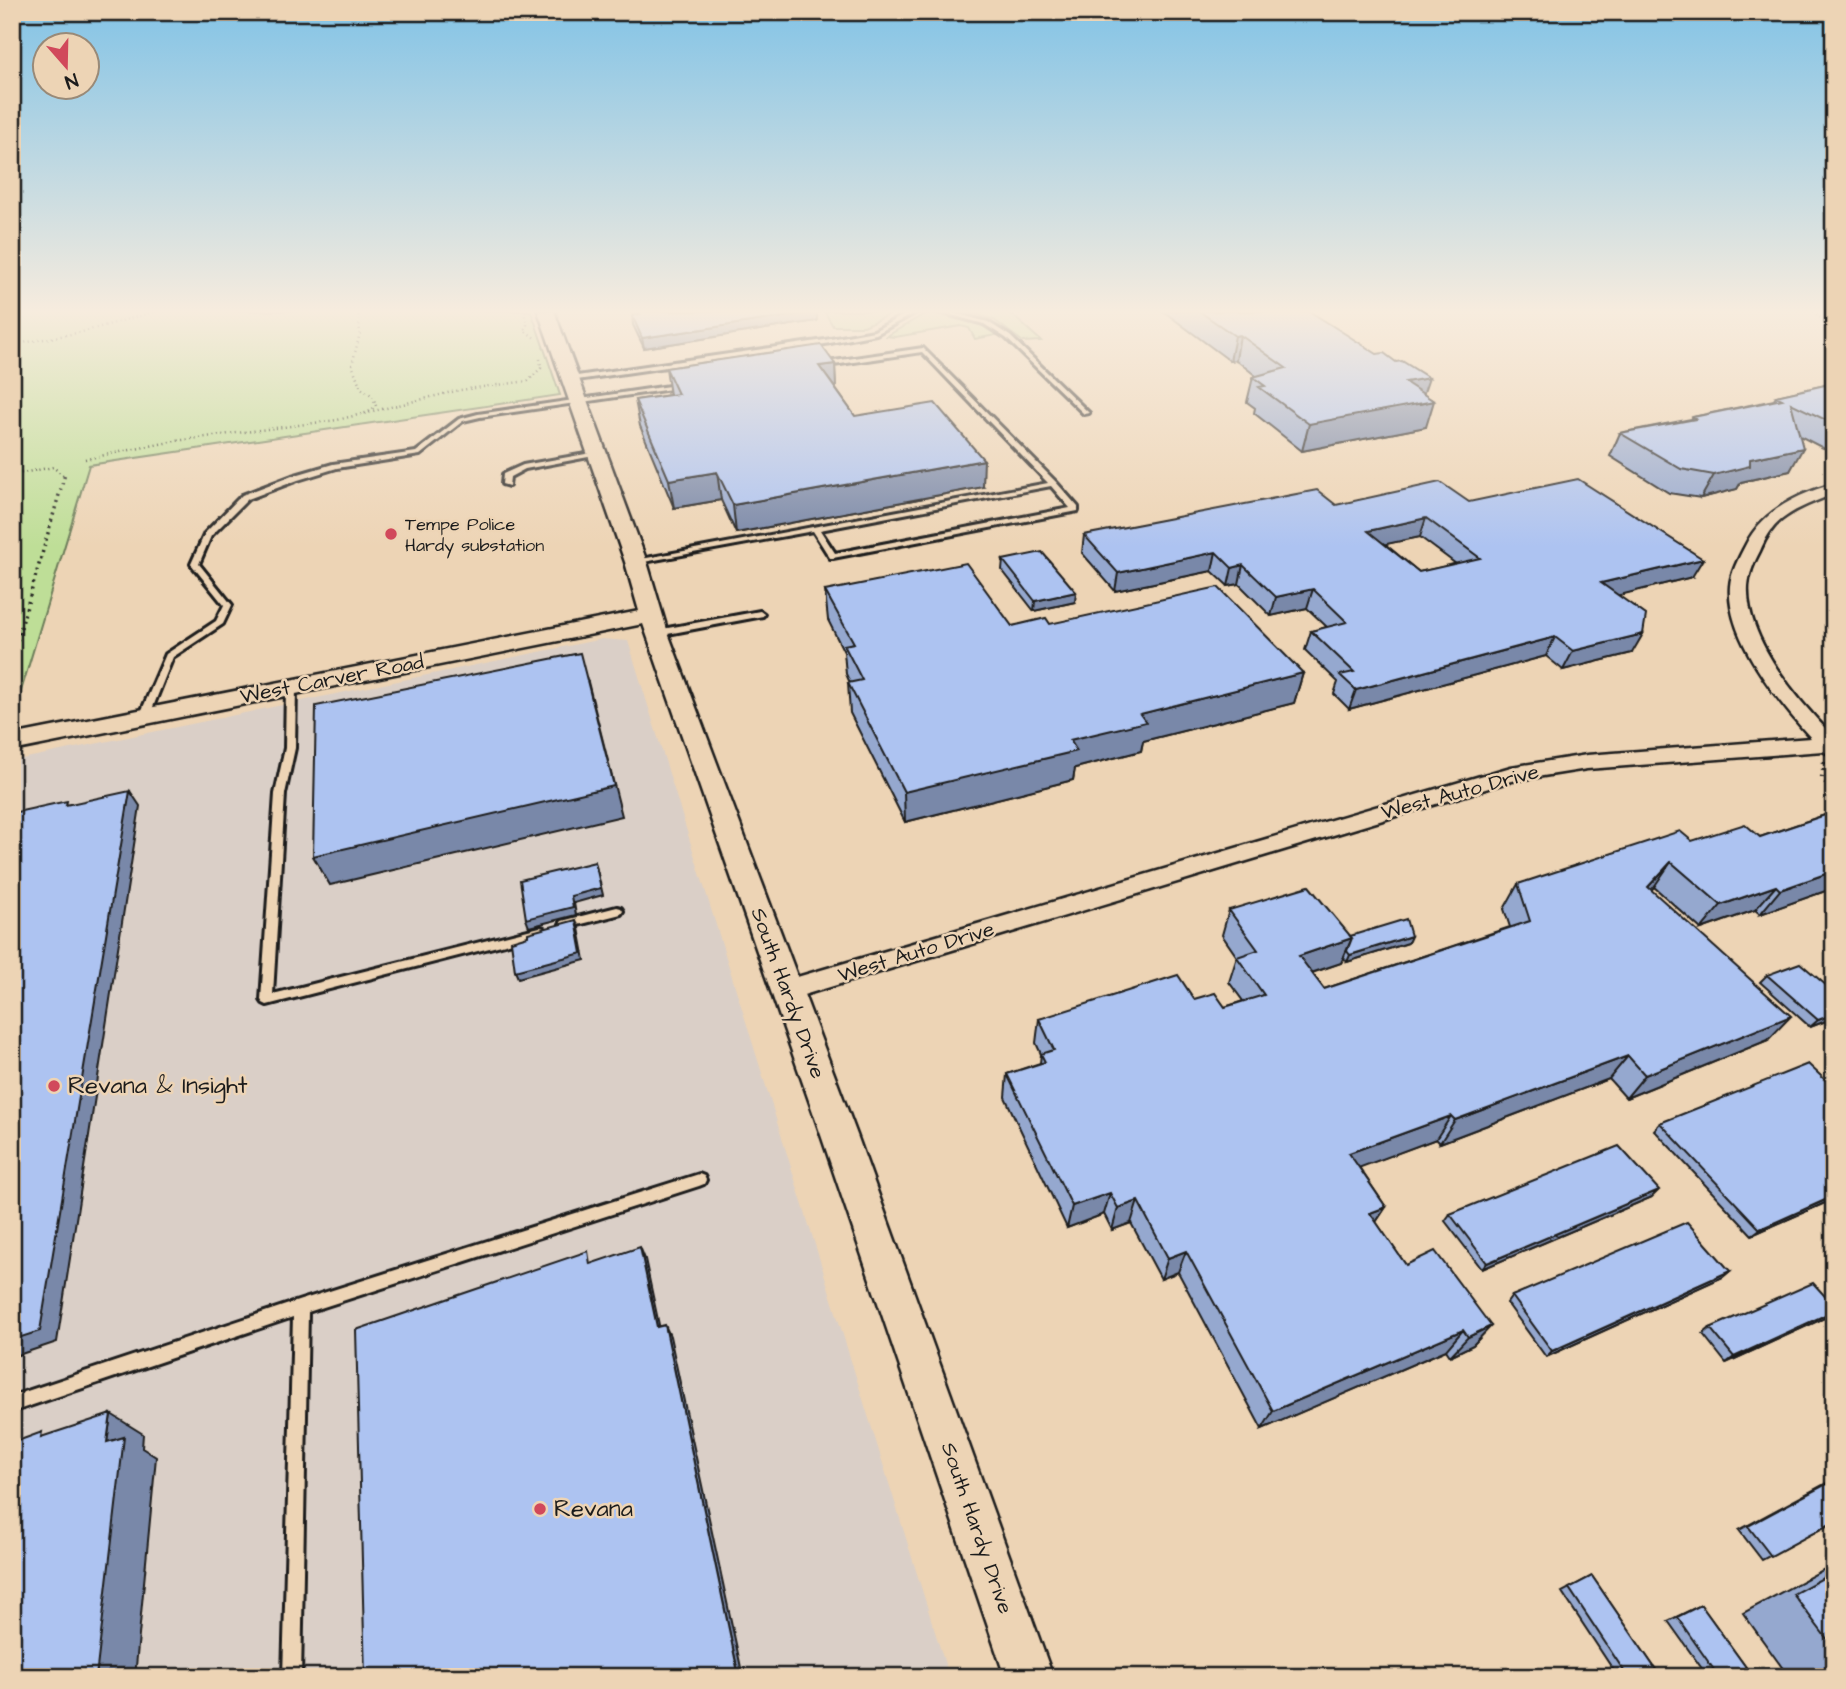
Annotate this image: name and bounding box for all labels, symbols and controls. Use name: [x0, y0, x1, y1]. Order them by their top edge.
north arrow: [32, 32, 102, 102]
text: N: [61, 66, 82, 95]
place label: Tempe Police Hardy substation: [405, 512, 544, 559]
marker: Tempe Police Hardy substation: [383, 526, 399, 542]
street label: West Carver Road: [238, 647, 426, 711]
street label: West Auto Drive: [1378, 757, 1542, 827]
street label: South Hardy Drive: [742, 904, 832, 1083]
street label: West Auto Drive: [834, 914, 998, 990]
place label: Revana & Insight: [68, 1069, 248, 1104]
marker: Revana & Insight: [46, 1078, 62, 1094]
street label: South Hardy Drive: [932, 1438, 1020, 1618]
place label: Revana: [554, 1492, 633, 1526]
marker: Revana: [532, 1501, 548, 1517]

